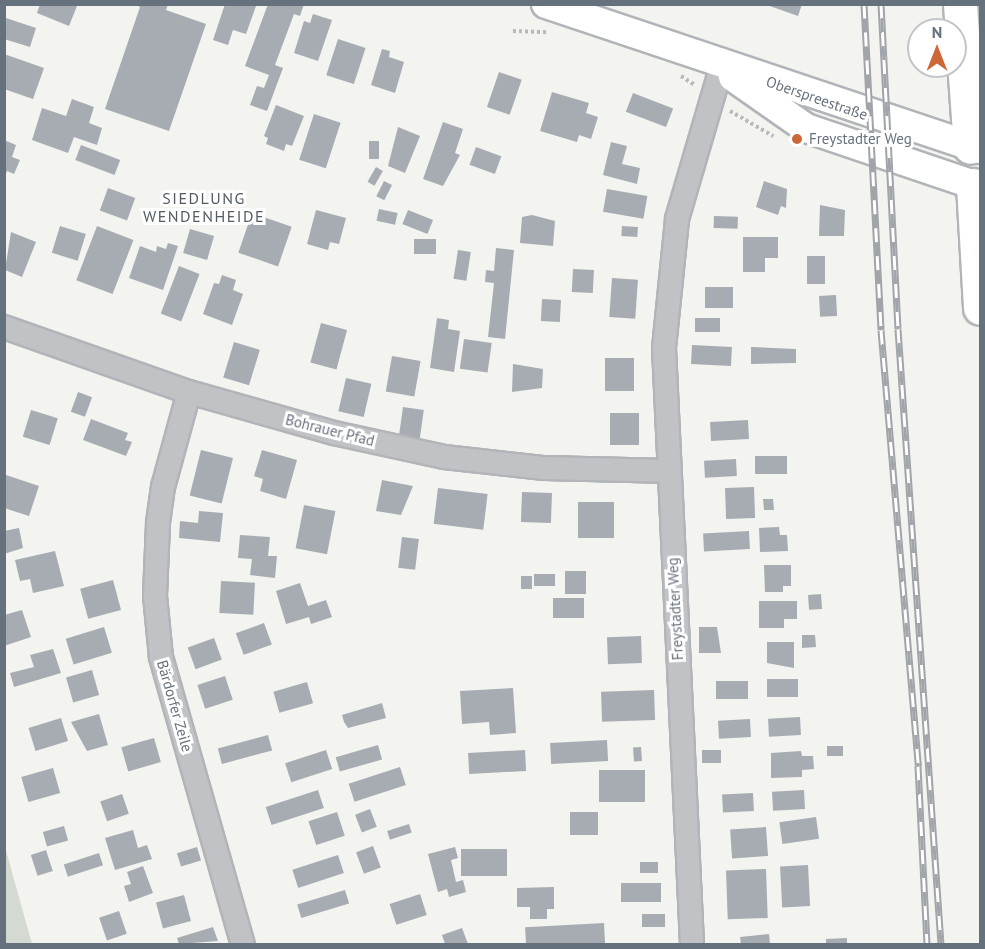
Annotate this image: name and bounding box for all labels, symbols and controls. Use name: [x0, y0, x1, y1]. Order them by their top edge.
north arrow: [907, 18, 967, 78]
text: N: [932, 22, 942, 42]
street label: Oberspreestraße: [764, 72, 870, 124]
place label: Freystadter Weg: [809, 130, 912, 148]
marker: Freystadter Weg: [790, 132, 804, 146]
district label: SIEDLUNG WENDENHEIDE: [143, 188, 265, 226]
street label: Bohrauer Pfad: [284, 410, 376, 450]
street label: Freystadter Weg: [663, 557, 687, 661]
street label: Bärdorfer Zeile: [153, 658, 197, 754]

